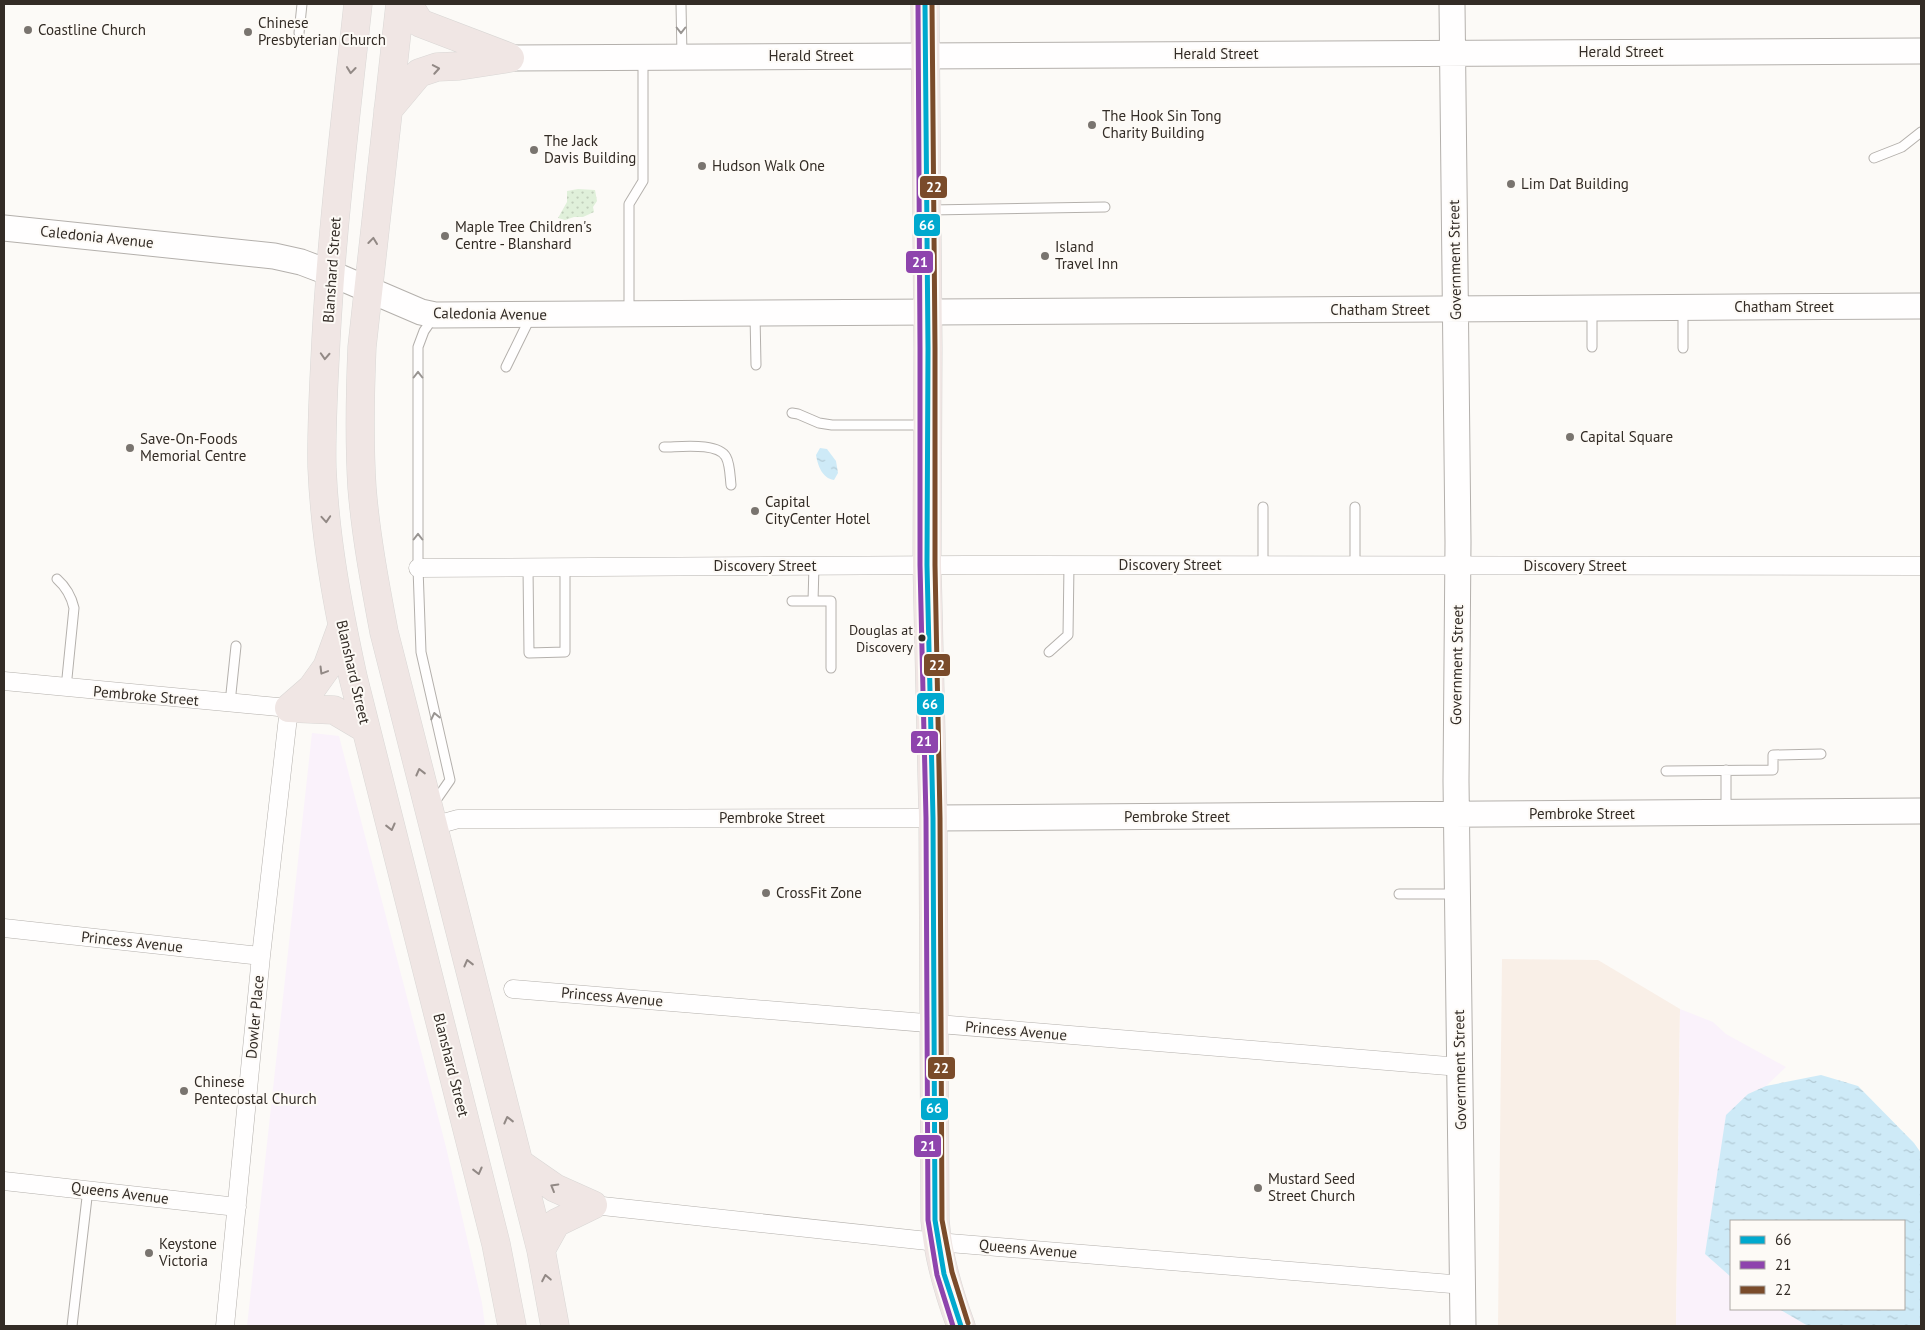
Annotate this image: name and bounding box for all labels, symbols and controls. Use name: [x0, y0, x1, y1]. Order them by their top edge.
place label: Chinese Presbyterian Church: [258, 13, 386, 49]
place label: Coastline Church: [38, 20, 146, 39]
marker: Coastline Church: [22, 24, 34, 36]
marker: Chinese Presbyterian Church: [242, 26, 254, 38]
one-way arrow: [676, 27, 686, 35]
street label: Herald Street: [1578, 42, 1664, 61]
street label: Herald Street: [1173, 44, 1259, 63]
street label: Herald Street: [768, 46, 854, 65]
one-way arrow: [432, 64, 441, 74]
one-way arrow: [346, 66, 357, 74]
place label: The Hook Sin Tong Charity Building: [1102, 106, 1222, 142]
marker: The Hook Sin Tong Charity Building: [1086, 119, 1098, 131]
place label: The Jack Davis Building: [544, 131, 636, 167]
marker: The Jack Davis Building: [528, 144, 540, 156]
place label: Hudson Walk One: [712, 156, 825, 175]
marker: Hudson Walk One: [696, 160, 708, 172]
place label: Lim Dat Building: [1521, 174, 1629, 193]
line badge: 22: [919, 175, 948, 199]
text: 22: [926, 178, 942, 196]
marker: Lim Dat Building: [1505, 178, 1517, 190]
street label: Government Street: [1444, 200, 1465, 320]
line badge: 66: [913, 213, 941, 237]
street label: Blanshard Street: [318, 216, 345, 324]
text: 66: [919, 216, 935, 234]
place label: Maple Tree Children's Centre - Blanshard: [455, 217, 592, 253]
street label: Caledonia Avenue: [39, 221, 155, 252]
marker: Maple Tree Children's Centre - Blanshard: [439, 230, 451, 242]
one-way arrow: [367, 236, 378, 244]
place label: Island Travel Inn: [1055, 237, 1118, 273]
line badge: 21: [905, 250, 934, 274]
marker: Island Travel Inn: [1039, 250, 1051, 262]
text: 21: [912, 253, 928, 271]
street label: Chatham Street: [1734, 297, 1834, 316]
street label: Chatham Street: [1330, 300, 1430, 319]
street label: Caledonia Avenue: [433, 303, 547, 324]
one-way arrow: [320, 353, 331, 361]
one-way arrow: [413, 371, 423, 378]
place label: Capital Square: [1580, 427, 1673, 446]
place label: Save-On-Foods Memorial Centre: [140, 429, 246, 465]
marker: Capital Square: [1564, 431, 1576, 443]
marker: Save-On-Foods Memorial Centre: [124, 442, 136, 454]
place label: Capital CityCenter Hotel: [765, 492, 871, 528]
marker: Capital CityCenter Hotel: [749, 505, 761, 517]
one-way arrow: [320, 515, 331, 523]
one-way arrow: [413, 533, 423, 541]
street label: Discovery Street: [1119, 555, 1221, 574]
street label: Discovery Street: [714, 556, 816, 575]
street label: Discovery Street: [1524, 556, 1626, 575]
street label: Government Street: [1446, 605, 1467, 725]
street label: Blanshard Street: [332, 618, 375, 726]
place label: Douglas at Discovery: [849, 621, 913, 656]
marker: Douglas at Discovery: [917, 633, 927, 643]
line badge: 22: [923, 653, 951, 677]
text: 22: [929, 656, 945, 674]
one-way arrow: [320, 665, 330, 674]
street label: Pembroke Street: [93, 681, 200, 710]
line badge: 66: [916, 692, 945, 716]
text: 66: [922, 695, 938, 713]
one-way arrow: [430, 712, 441, 720]
line badge: 21: [910, 730, 939, 754]
text: 21: [916, 732, 932, 750]
one-way arrow: [415, 768, 425, 776]
street label: Pembroke Street: [1529, 804, 1635, 823]
street label: Pembroke Street: [1124, 807, 1230, 826]
street label: Pembroke Street: [719, 808, 825, 827]
one-way arrow: [385, 823, 396, 832]
place label: CrossFit Zone: [776, 883, 862, 902]
marker: CrossFit Zone: [760, 887, 772, 899]
street label: Princess Avenue: [80, 927, 184, 956]
one-way arrow: [463, 958, 474, 967]
street label: Dowler Place: [241, 974, 268, 1060]
street label: Princess Avenue: [560, 983, 664, 1010]
street label: Government Street: [1449, 1010, 1470, 1130]
street label: Blanshard Street: [429, 1011, 474, 1119]
street label: Princess Avenue: [964, 1017, 1068, 1044]
line badge: 22: [927, 1056, 956, 1080]
text: 22: [933, 1059, 949, 1077]
place label: Chinese Pentecostal Church: [194, 1072, 317, 1108]
marker: Chinese Pentecostal Church: [178, 1085, 190, 1097]
line badge: 66: [920, 1097, 949, 1121]
text: 66: [926, 1099, 942, 1117]
one-way arrow: [503, 1116, 514, 1125]
line badge: 21: [913, 1134, 942, 1158]
text: 21: [920, 1137, 936, 1155]
one-way arrow: [472, 1167, 483, 1176]
place label: Mustard Seed Street Church: [1268, 1169, 1355, 1205]
street label: Queens Avenue: [70, 1177, 170, 1208]
marker: Mustard Seed Street Church: [1252, 1182, 1264, 1194]
one-way arrow: [551, 1183, 560, 1193]
legend: [1730, 1220, 1905, 1310]
text: 66: [1775, 1230, 1791, 1249]
place label: Keystone Victoria: [158, 1234, 217, 1270]
street label: Queens Avenue: [978, 1235, 1078, 1262]
marker: Keystone Victoria: [143, 1247, 155, 1259]
text: 21: [1775, 1255, 1791, 1274]
one-way arrow: [542, 1274, 552, 1283]
text: 22: [1775, 1280, 1791, 1299]

